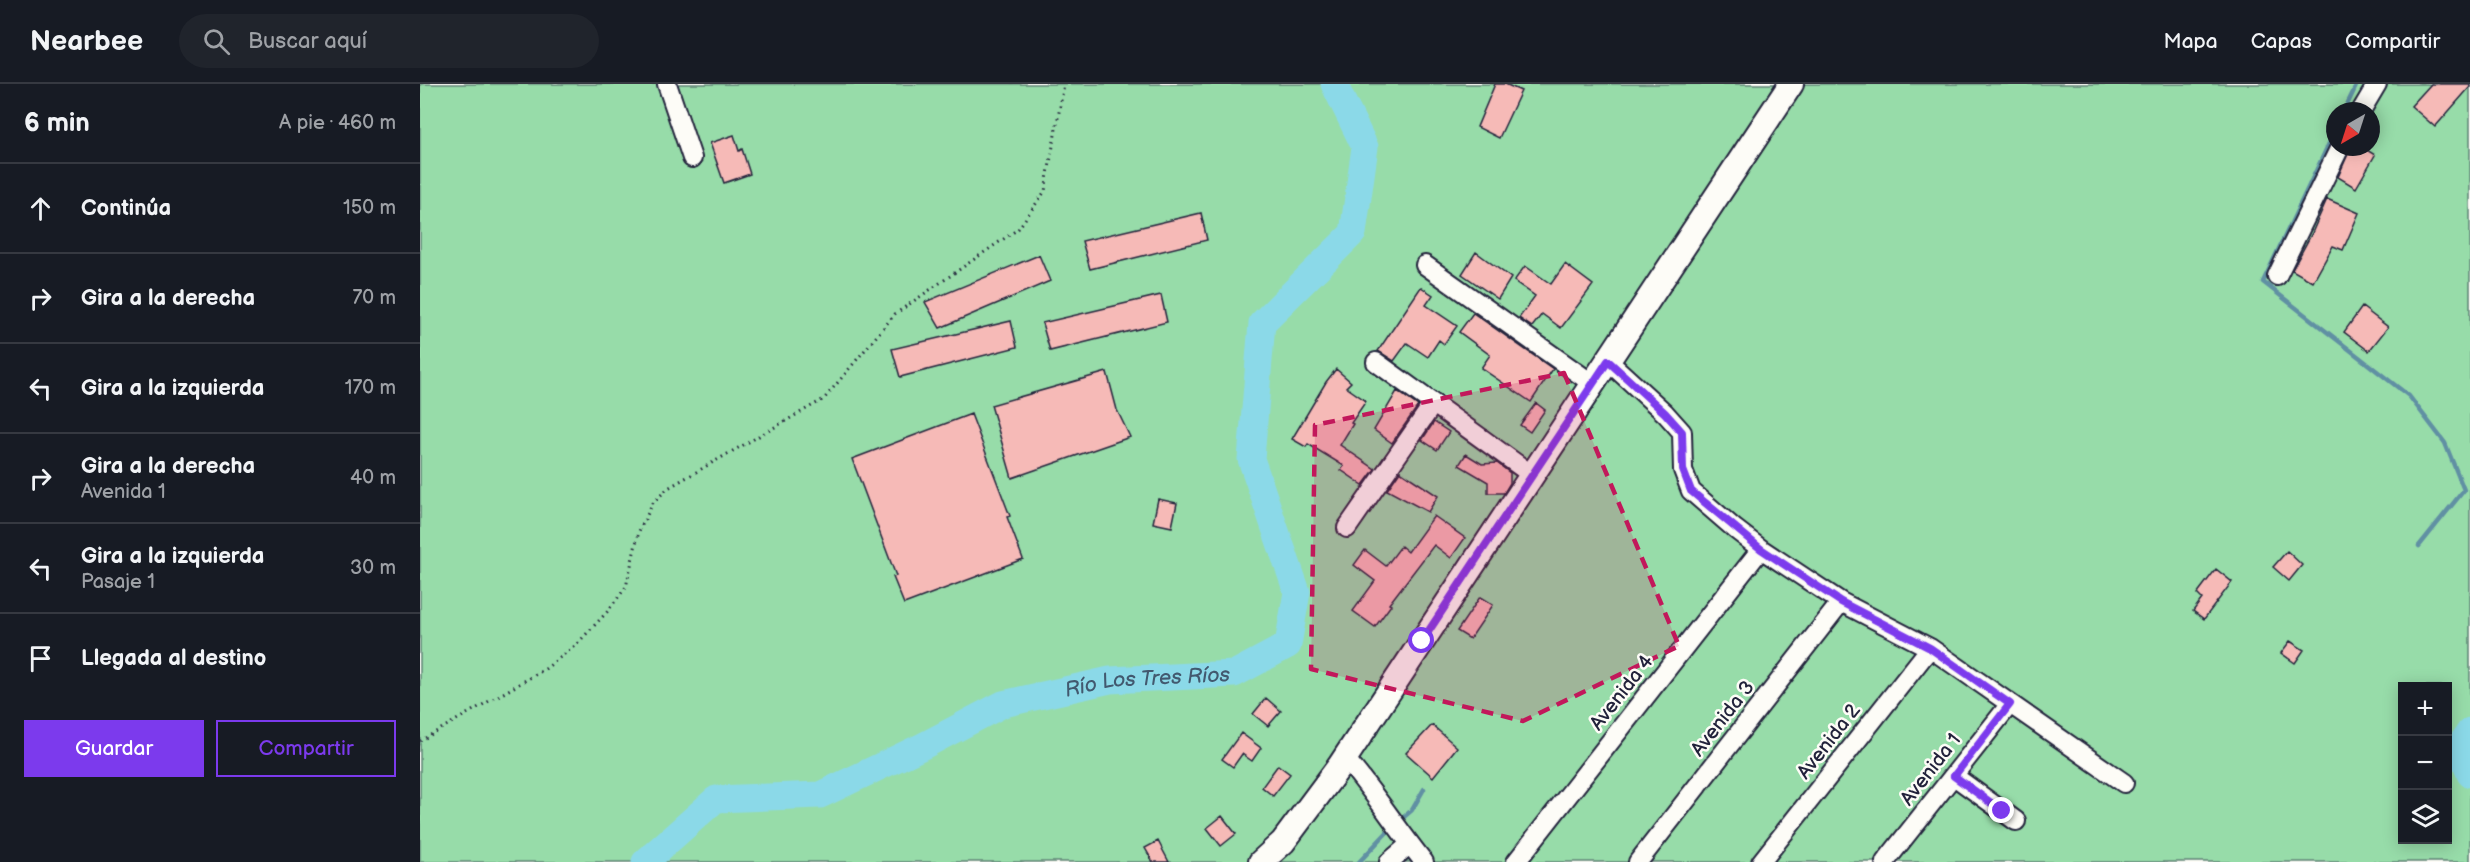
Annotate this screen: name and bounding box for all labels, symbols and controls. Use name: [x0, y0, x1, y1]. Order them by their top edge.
search box: [179, 14, 599, 68]
text: Nearbee: [30, 25, 143, 58]
icon: search: [200, 25, 233, 58]
text: Buscar aquí: [248, 28, 367, 55]
text: Mapa: [2164, 29, 2218, 54]
text: Capas: [2251, 29, 2312, 54]
text: Compartir: [2345, 29, 2440, 54]
north arrow: [2326, 102, 2380, 156]
text: 6 min: [24, 108, 90, 139]
text: A pie · 460 m: [279, 111, 396, 135]
icon: ahead: [24, 192, 57, 225]
text: Continúa: [81, 195, 171, 222]
text: 150 m: [343, 196, 396, 220]
icon: right: [24, 282, 57, 315]
text: Gira a la derecha: [81, 285, 255, 312]
text: 70 m: [352, 286, 396, 310]
icon: left: [24, 372, 57, 405]
text: Gira a la izquierda: [81, 375, 265, 402]
text: 170 m: [345, 376, 396, 400]
text: Gira a la derecha: [81, 453, 255, 480]
icon: right: [24, 462, 57, 495]
text: 40 m: [350, 466, 396, 490]
text: Avenida 1: [81, 480, 166, 504]
text: Gira a la izquierda: [81, 543, 265, 570]
icon: left: [24, 552, 57, 585]
text: 30 m: [350, 556, 396, 580]
text: Pasaje 1: [81, 570, 155, 594]
route start: [1408, 627, 1434, 653]
icon: arrive: [24, 642, 57, 675]
text: Llegada al destino: [81, 645, 266, 672]
street label: Avenida 4: [1585, 650, 1659, 735]
water label: Río Los Tres Ríos: [1062, 662, 1231, 703]
street label: Avenida 3: [1686, 676, 1760, 761]
map controls: [2398, 682, 2452, 844]
button: +: [2398, 682, 2452, 736]
street label: Avenida 2: [1792, 699, 1866, 784]
button: Guardar: [24, 720, 204, 777]
button: Compartir: [216, 720, 396, 777]
street label: Avenida 1: [1895, 729, 1966, 810]
button: −: [2398, 736, 2452, 790]
button: layers: [2398, 790, 2452, 844]
route end: [1988, 797, 2014, 823]

